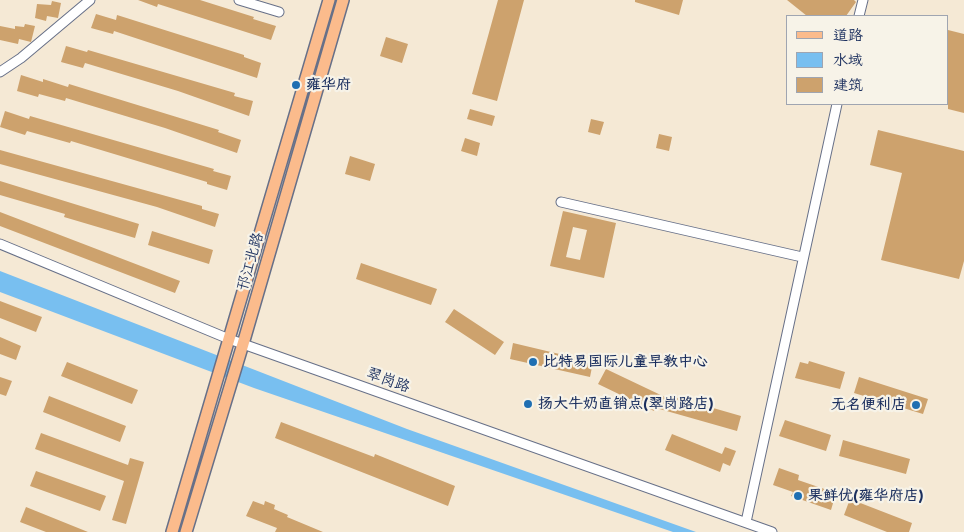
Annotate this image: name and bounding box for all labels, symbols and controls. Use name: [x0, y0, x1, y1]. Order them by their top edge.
legend: [786, 15, 949, 105]
text: 道路: [833, 26, 863, 45]
text: 水域: [833, 51, 863, 70]
place label: 雍华府: [306, 76, 351, 94]
text: 建筑: [833, 76, 863, 95]
marker: 雍华府: [290, 79, 302, 91]
street label: 邗江北路: [234, 231, 268, 293]
place label: 比特易国际儿童早教中心: [543, 353, 708, 371]
marker: 比特易国际儿童早教中心: [527, 356, 539, 368]
street label: 翠岗路: [364, 365, 412, 397]
place label: 扬大牛奶直销点(翠岗路店): [538, 395, 714, 413]
place label: 无名便利店: [831, 396, 906, 414]
marker: 扬大牛奶直销点(翠岗路店): [522, 398, 534, 410]
marker: 无名便利店: [910, 399, 922, 411]
place label: 果鲜优(雍华府店): [808, 487, 924, 505]
marker: 果鲜优(雍华府店): [792, 490, 804, 502]

